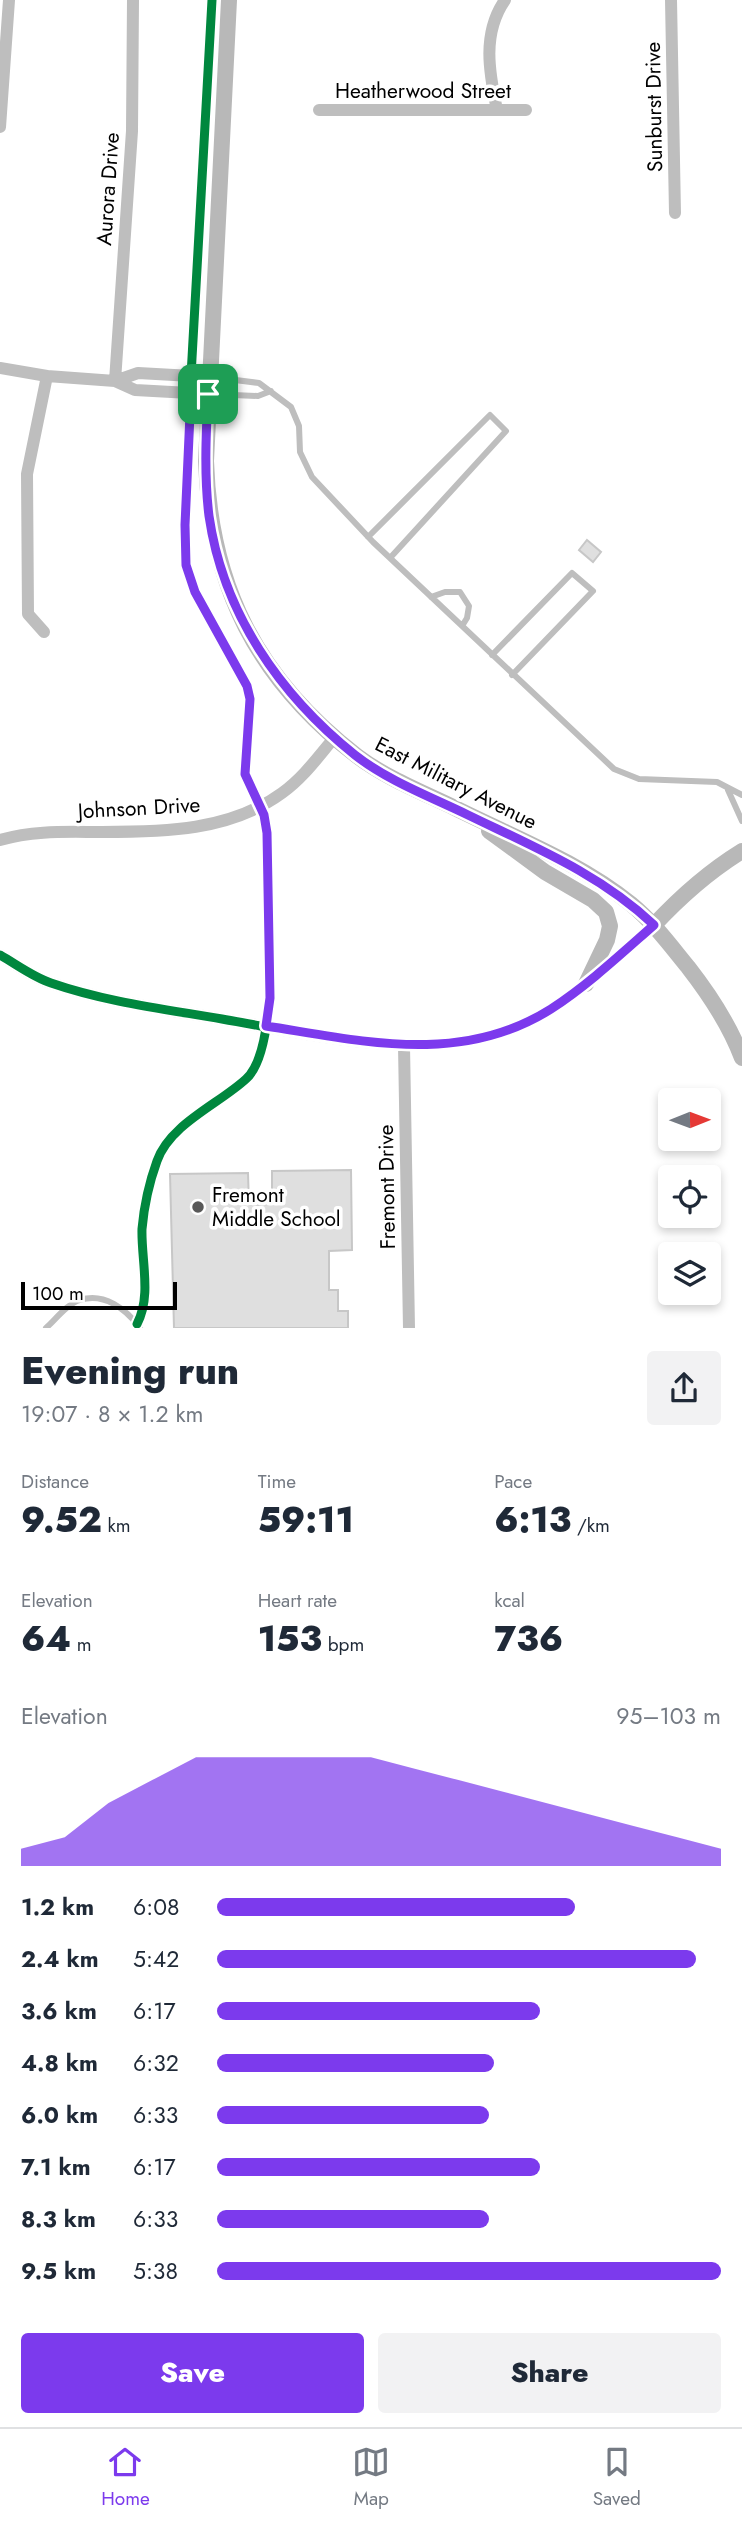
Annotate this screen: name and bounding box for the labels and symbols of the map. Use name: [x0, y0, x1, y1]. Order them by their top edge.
street label: Sunburst Drive: [638, 41, 670, 172]
street label: Heatherwood Street: [335, 76, 511, 106]
street label: Aurora Drive: [89, 131, 127, 246]
pin: [178, 364, 238, 424]
street label: East Military Avenue: [370, 729, 542, 837]
street label: Johnson Drive: [74, 790, 201, 826]
north arrow: [658, 1088, 721, 1152]
street label: Fremont Drive: [371, 1124, 403, 1250]
place label: Fremont Middle School: [212, 1180, 341, 1234]
marker: Fremont Middle School: [190, 1199, 206, 1215]
scale bar: [21, 1279, 177, 1311]

